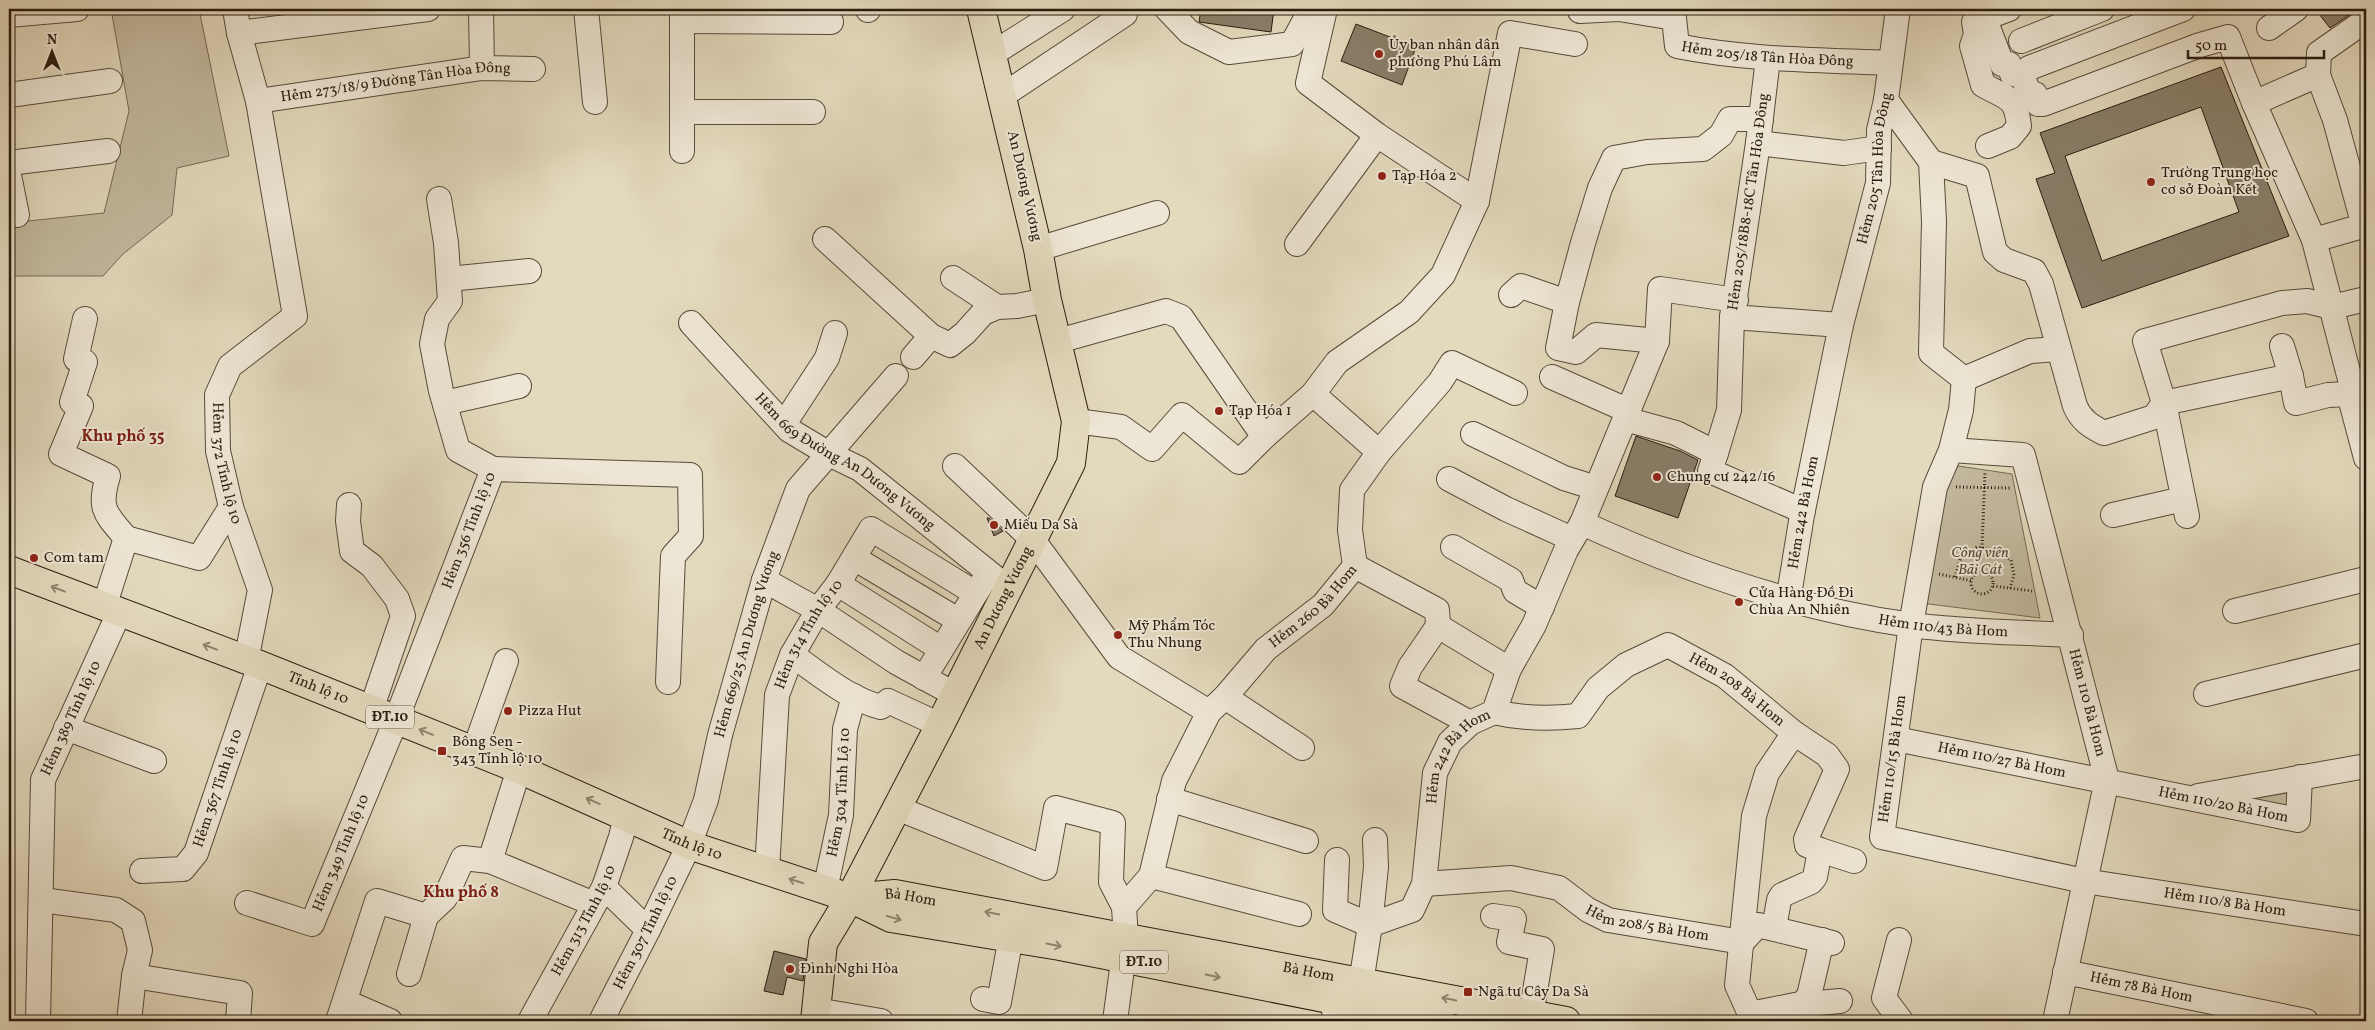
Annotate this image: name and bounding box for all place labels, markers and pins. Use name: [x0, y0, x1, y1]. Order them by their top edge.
place label: Ủy ban nhân dân phường Phú Lâm: [1389, 35, 1501, 73]
marker: Ủy ban nhân dân phường Phú Lâm: [1373, 48, 1385, 60]
place label: Trường Trung học cơ sở Đoàn Kết: [2161, 163, 2278, 201]
place label: Tạp Hóa 2: [1392, 166, 1457, 187]
marker: Tạp Hóa 2: [1376, 170, 1388, 182]
marker: Trường Trung học cơ sở Đoàn Kết: [2145, 176, 2157, 188]
place label: Tạp Hóa 1: [1229, 401, 1292, 422]
marker: Tạp Hóa 1: [1213, 405, 1225, 417]
place label: Chung cư 242/16: [1667, 467, 1775, 488]
marker: Chung cư 242/16: [1651, 471, 1663, 483]
place label: Miếu Da Sà: [1004, 515, 1078, 536]
marker: Miếu Da Sà: [988, 519, 1000, 531]
place label: Com tam: [44, 548, 104, 569]
marker: Com tam: [28, 552, 40, 564]
place label: Cửa Hàng Đồ Đi Chùa An Nhiên: [1749, 583, 1854, 621]
marker: Cửa Hàng Đồ Đi Chùa An Nhiên: [1733, 596, 1745, 608]
place label: Mỹ Phẩm Tóc Thu Nhung: [1128, 616, 1216, 654]
marker: Mỹ Phẩm Tóc Thu Nhung: [1112, 629, 1124, 641]
place label: Pizza Hut: [518, 701, 582, 722]
marker: Pizza Hut: [502, 705, 514, 717]
place label: Bông Sen - 343 Tỉnh lộ 10: [452, 732, 542, 770]
marker: Bông Sen - 343 Tỉnh lộ 10: [436, 745, 448, 757]
place label: Đình Nghi Hòa: [800, 959, 898, 980]
marker: Đình Nghi Hòa: [784, 963, 796, 975]
place label: Ngã tư Cây Da Sà: [1478, 982, 1589, 1003]
marker: Ngã tư Cây Da Sà: [1462, 986, 1474, 998]

